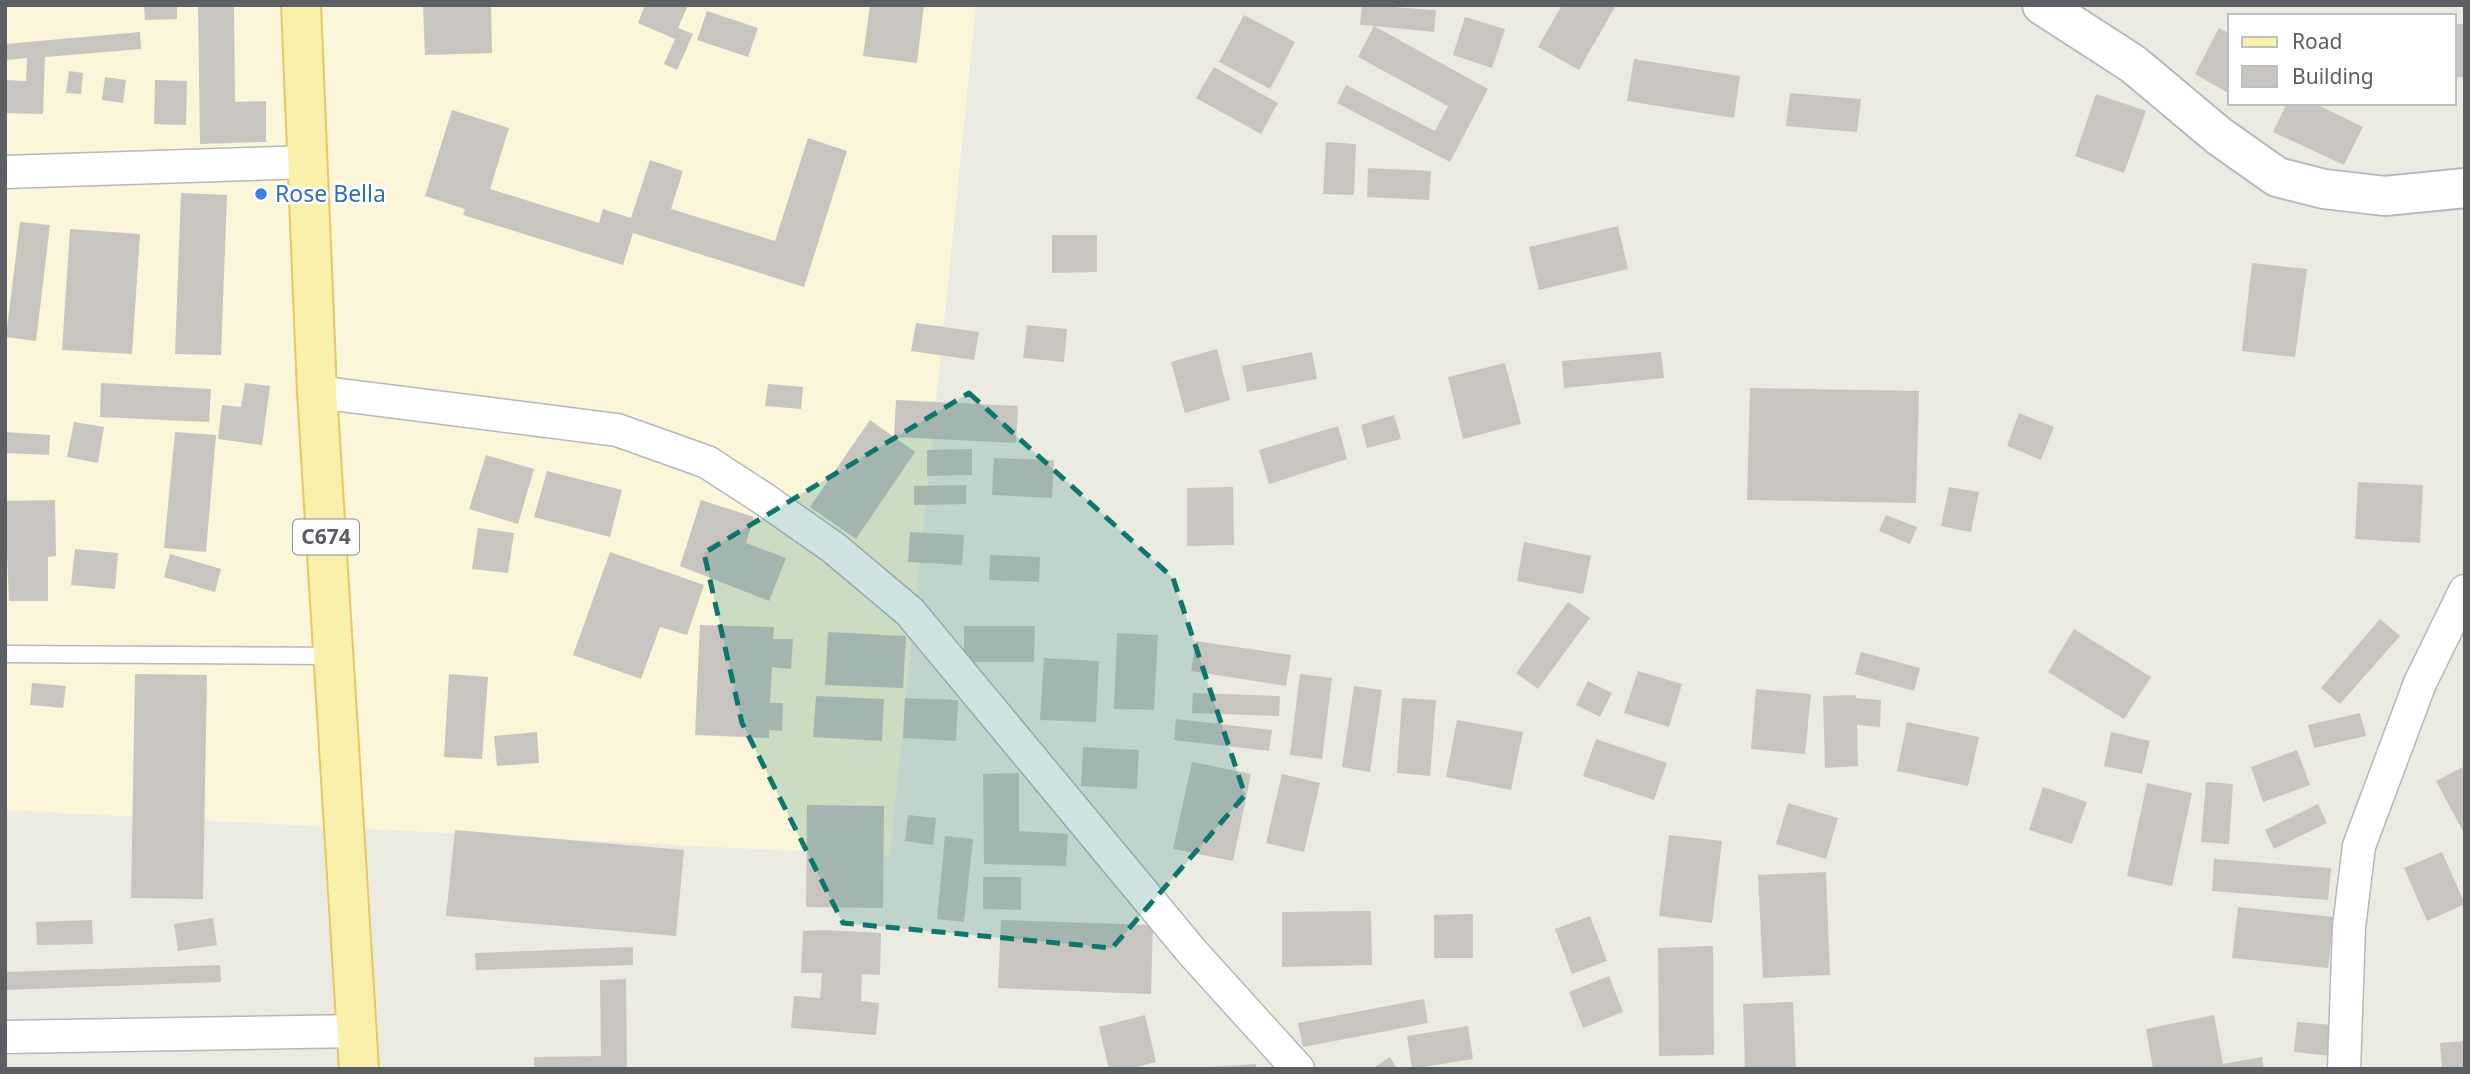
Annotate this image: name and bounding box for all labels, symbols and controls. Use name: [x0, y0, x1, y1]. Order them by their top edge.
legend: [2228, 14, 2456, 105]
text: Road: [2292, 27, 2342, 55]
text: Building: [2292, 62, 2374, 90]
place label: Rose Bella: [275, 177, 386, 209]
marker: Rose Bella: [253, 186, 269, 202]
road number: C674: [293, 520, 359, 554]

